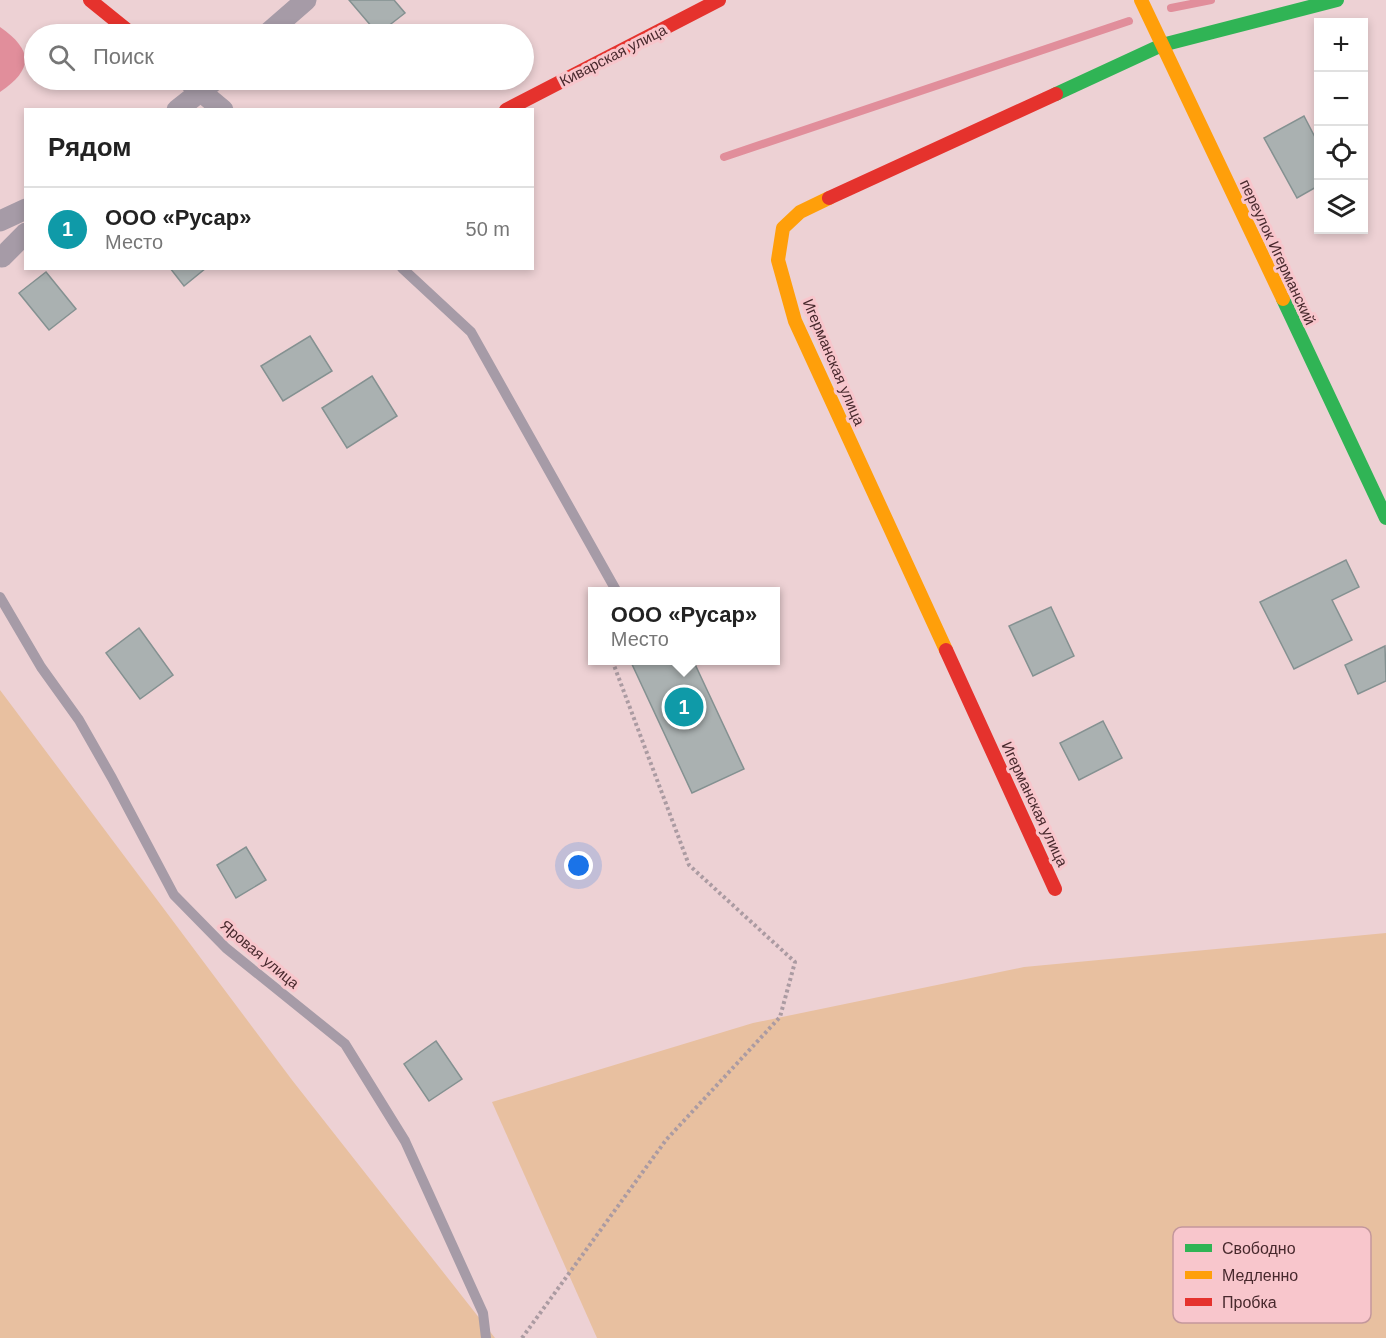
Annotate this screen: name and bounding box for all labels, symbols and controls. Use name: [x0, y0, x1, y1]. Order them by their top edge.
map controls: [1314, 18, 1368, 234]
button: +: [1314, 18, 1368, 72]
street label: Киварская улица: [557, 20, 670, 89]
search box: [24, 24, 534, 90]
icon: search: [45, 41, 78, 74]
text: Поиск: [93, 44, 154, 69]
button: −: [1314, 72, 1368, 126]
button: locate: [1314, 126, 1368, 180]
text: Рядом: [48, 132, 131, 162]
street label: переулок Игерманский: [1237, 177, 1319, 327]
button: layers: [1314, 180, 1368, 234]
text: ООО «Русар»: [105, 205, 251, 230]
text: 1: [62, 218, 73, 240]
text: 50 m: [466, 218, 510, 240]
text: Место: [105, 231, 163, 253]
street label: Игерманская улица: [800, 296, 869, 428]
popup: [588, 587, 780, 665]
text: ООО «Русар»: [611, 602, 757, 627]
text: Место: [611, 628, 669, 650]
pin: 1: [664, 684, 704, 730]
street label: Игерманская улица: [999, 739, 1072, 870]
your location: [564, 851, 593, 880]
street label: Яровая улица: [217, 916, 303, 992]
legend: [1173, 1227, 1371, 1323]
text: Свободно: [1222, 1240, 1296, 1257]
text: Медленно: [1222, 1267, 1298, 1284]
text: Пробка: [1222, 1294, 1277, 1311]

